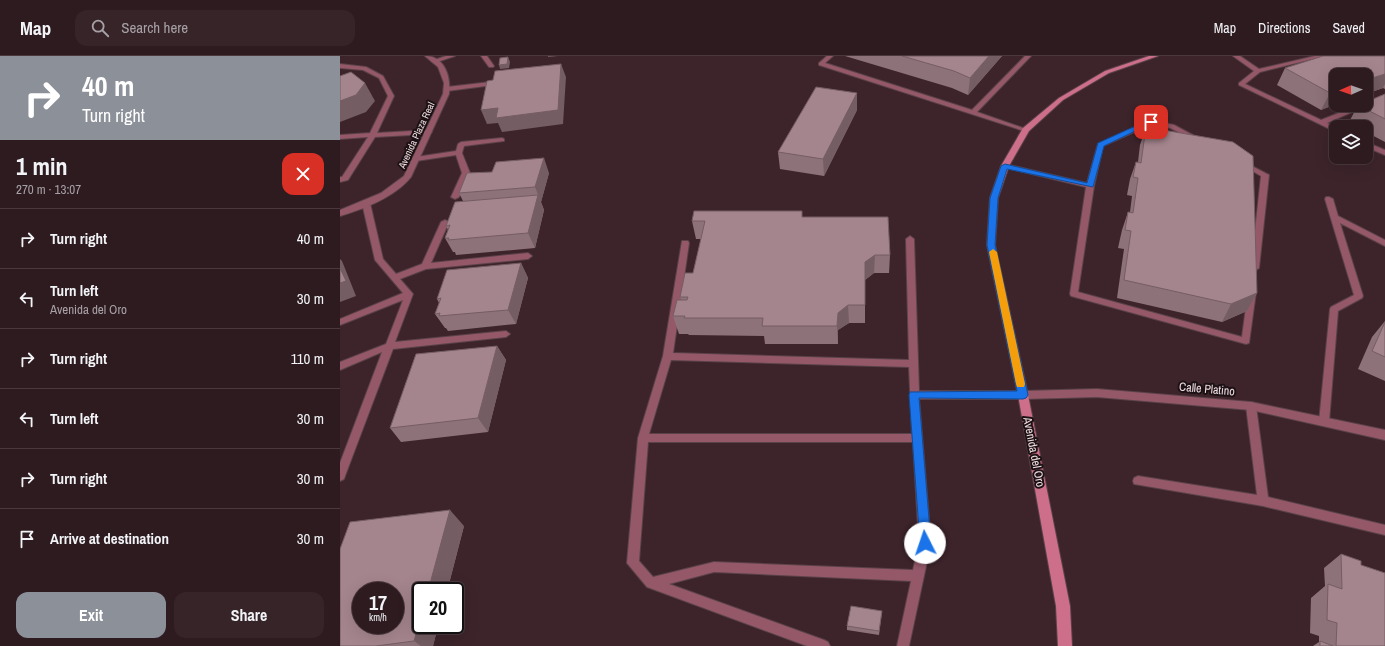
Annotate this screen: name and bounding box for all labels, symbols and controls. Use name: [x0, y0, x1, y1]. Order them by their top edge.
search box: [75, 10, 355, 46]
text: Map: [20, 15, 51, 41]
icon: search: [89, 17, 111, 39]
text: Search here: [121, 17, 188, 38]
text: Map: [1214, 19, 1236, 37]
text: Directions: [1258, 19, 1310, 37]
text: Saved: [1332, 19, 1365, 37]
text: 40 m: [82, 67, 134, 105]
north arrow: [1329, 68, 1373, 112]
map controls: [1329, 68, 1373, 164]
icon: right: [16, 72, 68, 124]
street label: Avenida Plaza Real: [395, 100, 438, 171]
text: Turn right: [82, 103, 145, 128]
pin: [1134, 105, 1168, 139]
icon: arrive: [1140, 111, 1162, 133]
button: layers: [1329, 120, 1373, 164]
text: 1 min: [16, 150, 67, 182]
button: close: [282, 153, 324, 195]
text: 270 m · 13:07: [16, 181, 81, 198]
icon: right: [16, 228, 38, 250]
text: Turn right: [50, 228, 107, 249]
text: 40 m: [297, 228, 324, 249]
text: Turn left: [50, 280, 98, 301]
icon: left: [16, 288, 38, 310]
text: 30 m: [297, 288, 324, 309]
text: Avenida del Oro: [50, 301, 127, 318]
icon: right: [16, 348, 38, 370]
text: Turn right: [50, 348, 107, 369]
text: 110 m: [291, 348, 324, 369]
street label: Calle Platino: [1179, 379, 1235, 399]
icon: left: [16, 408, 38, 430]
text: Turn left: [50, 408, 98, 429]
text: 30 m: [297, 408, 324, 429]
street label: Avenida del Oro: [1019, 415, 1049, 488]
icon: right: [16, 468, 38, 490]
text: Turn right: [50, 468, 107, 489]
text: 30 m: [297, 468, 324, 489]
position arrow: [904, 522, 946, 564]
icon: arrive: [16, 528, 38, 550]
text: Arrive at destination: [50, 528, 169, 549]
text: 30 m: [297, 528, 324, 549]
speed limit sign: 20: [412, 582, 464, 634]
text: 17: [369, 589, 387, 616]
button: Exit: [16, 592, 166, 638]
button: Share: [174, 592, 324, 638]
text: km/h: [369, 611, 387, 624]

